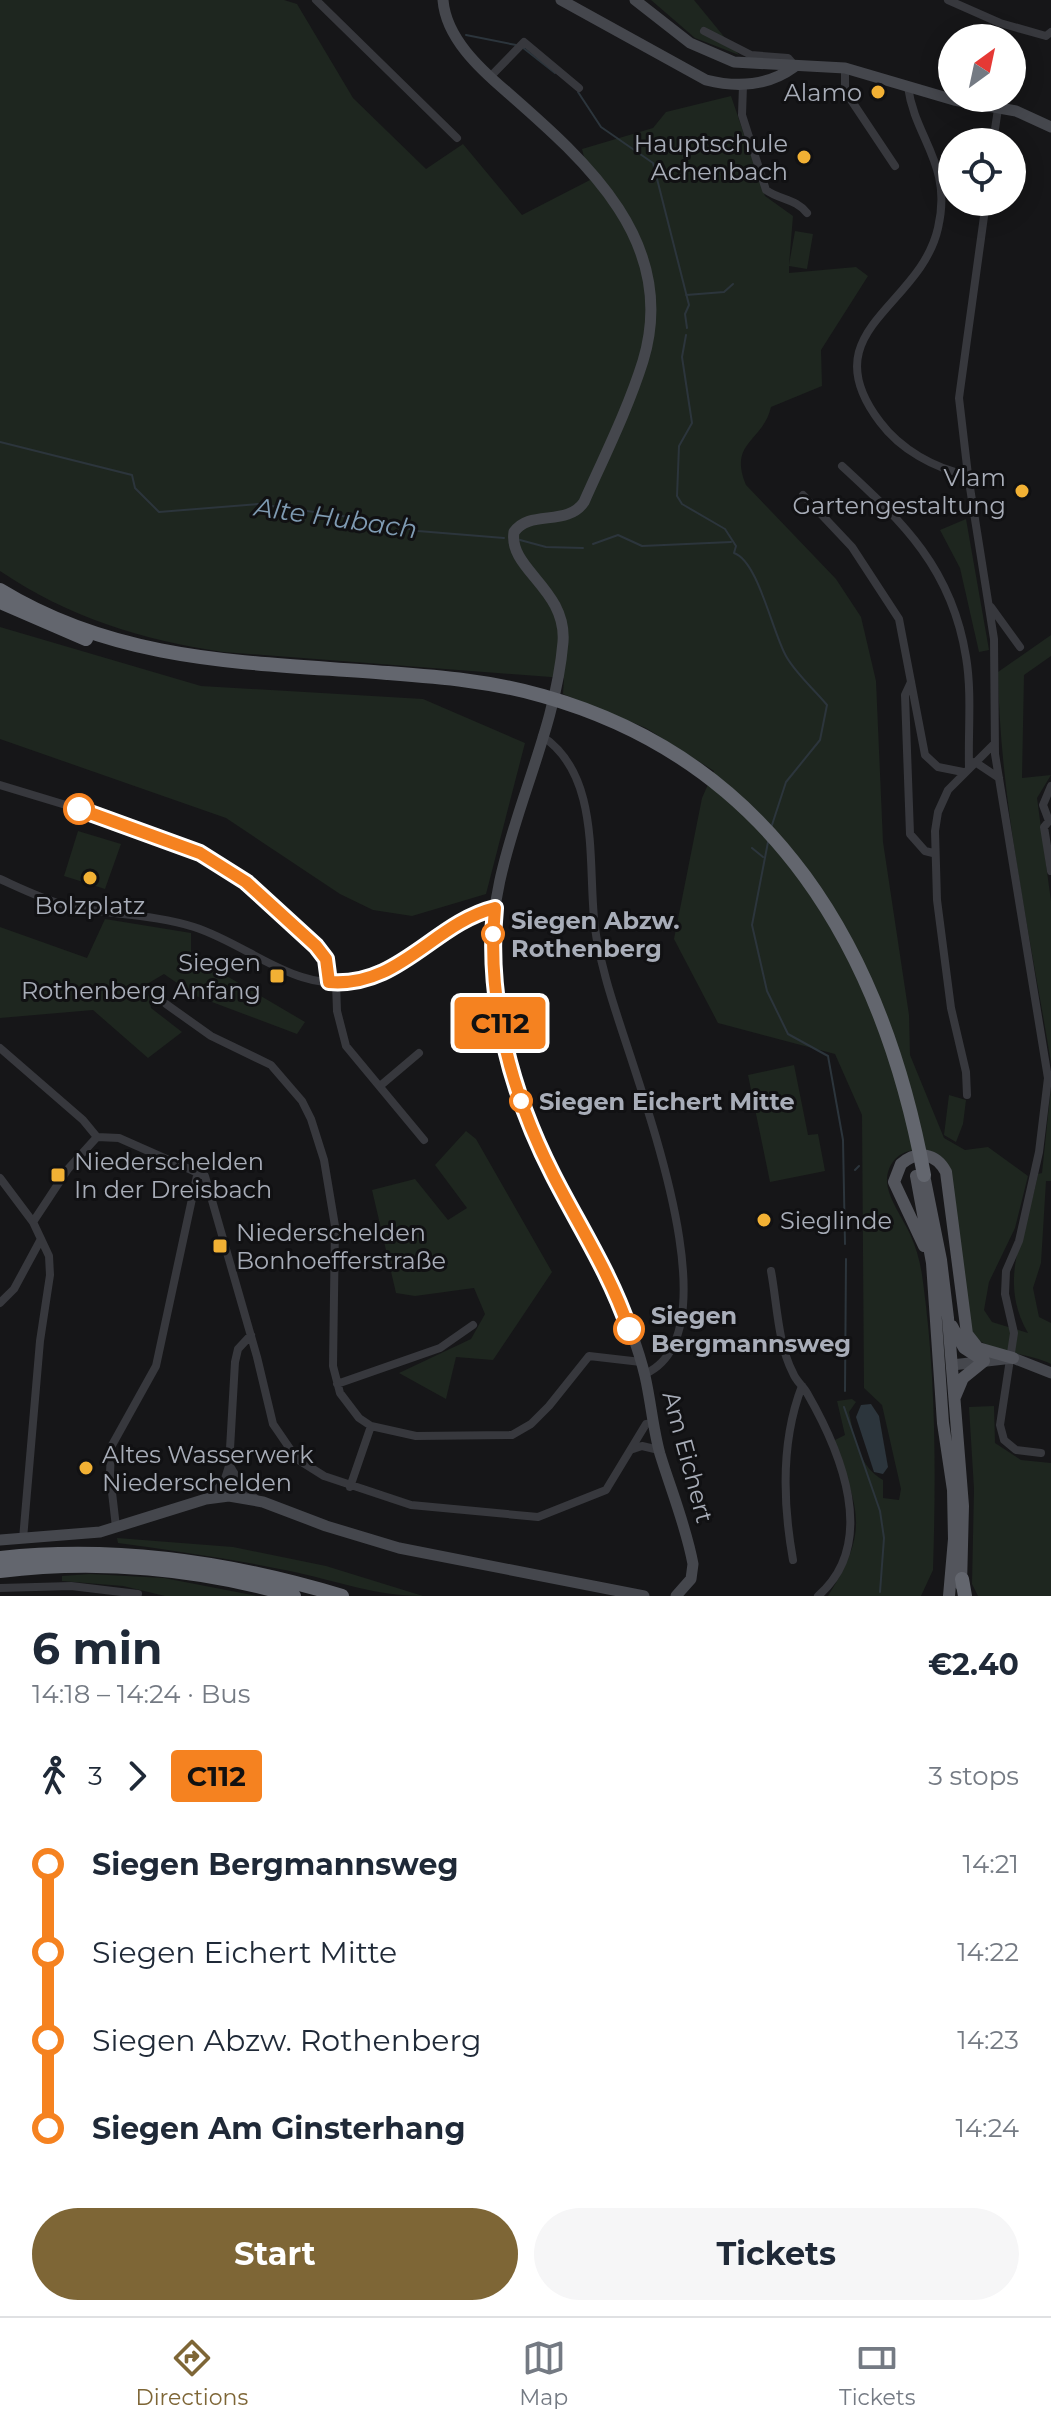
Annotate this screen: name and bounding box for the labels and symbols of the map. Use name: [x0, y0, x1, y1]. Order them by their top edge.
north arrow: [938, 24, 1026, 112]
place label: Alamo: [784, 78, 862, 107]
marker: Alamo: [869, 83, 887, 101]
place label: Hauptschule Achenbach: [634, 129, 788, 186]
marker: Hauptschule Achenbach: [795, 148, 813, 166]
place label: Vlam Gartengestaltung: [792, 463, 1006, 520]
marker: Vlam Gartengestaltung: [1013, 482, 1031, 500]
water label: Alte Hubach: [251, 490, 419, 545]
unlabelled marker: [64, 794, 94, 824]
marker: Bolzplatz: [81, 869, 99, 887]
place label: Bolzplatz: [35, 891, 145, 920]
place label: Siegen Abzw. Rothenberg: [511, 906, 680, 963]
marker: Siegen Abzw. Rothenberg: [482, 923, 504, 945]
place label: Siegen Rothenberg Anfang: [21, 948, 261, 1005]
marker: Siegen Rothenberg Anfang: [268, 967, 286, 985]
line badge: C112: [444, 997, 556, 1049]
place label: Siegen Eichert Mitte: [539, 1087, 795, 1116]
marker: Siegen Eichert Mitte: [510, 1090, 532, 1112]
place label: Niederschelden In der Dreisbach: [74, 1147, 272, 1204]
marker: Niederschelden In der Dreisbach: [49, 1166, 67, 1184]
place label: Sieglinde: [780, 1206, 892, 1235]
marker: Sieglinde: [755, 1211, 773, 1229]
place label: Niederschelden Bonhoefferstraße: [236, 1218, 446, 1275]
marker: Niederschelden Bonhoefferstraße: [211, 1237, 229, 1255]
place label: Siegen Bergmannsweg: [651, 1301, 851, 1358]
marker: Siegen Bergmannsweg: [614, 1314, 644, 1344]
street label: Am Eichert: [656, 1388, 720, 1526]
place label: Altes Wasserwerk Niederschelden: [102, 1440, 314, 1497]
marker: Altes Wasserwerk Niederschelden: [77, 1459, 95, 1477]

